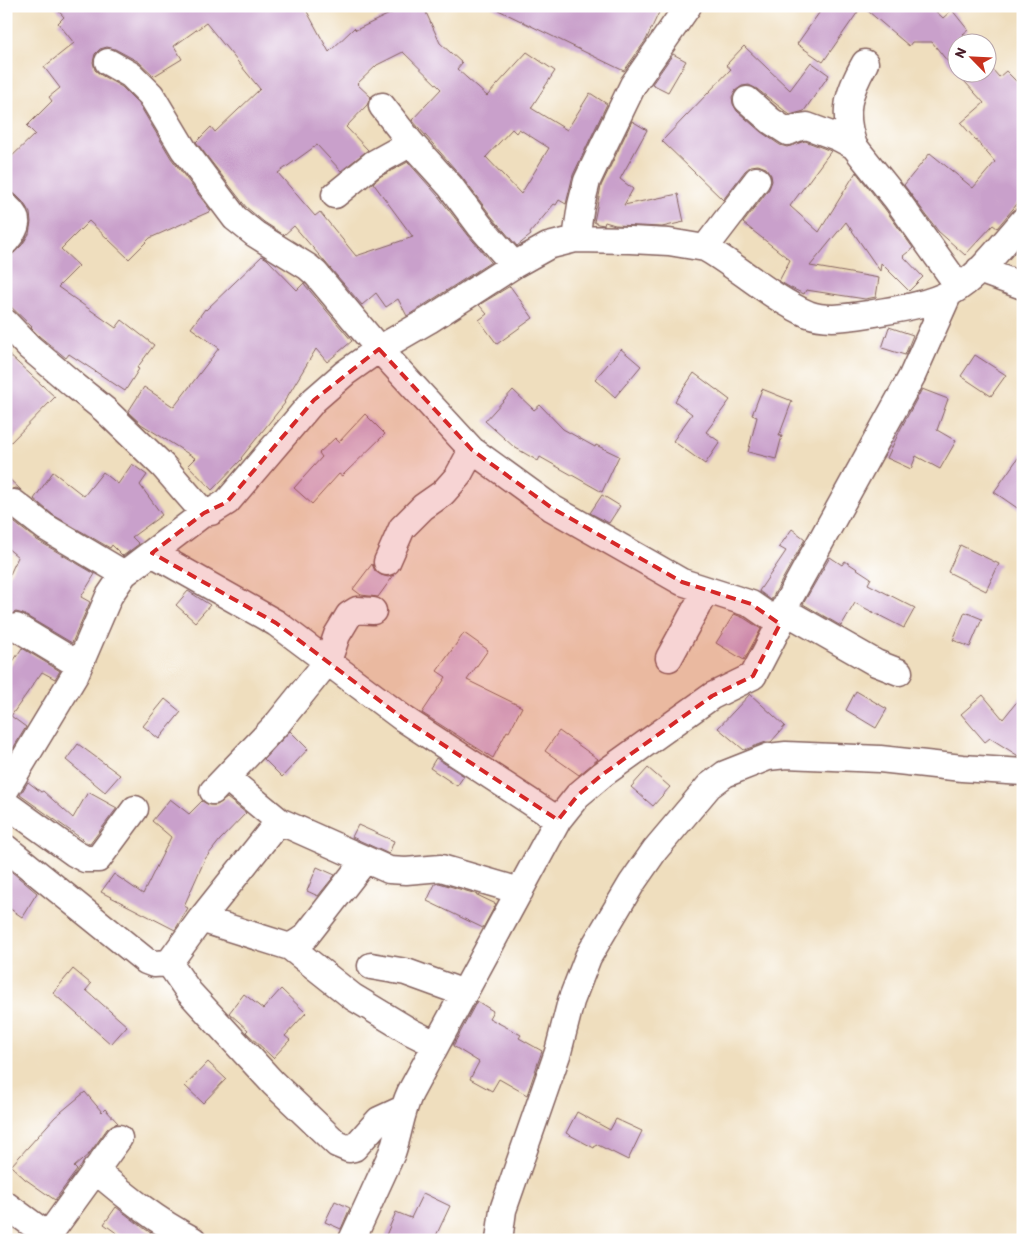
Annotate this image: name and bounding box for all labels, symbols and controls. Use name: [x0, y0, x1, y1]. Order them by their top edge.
north arrow: [946, 32, 996, 82]
text: N: [951, 45, 970, 61]

